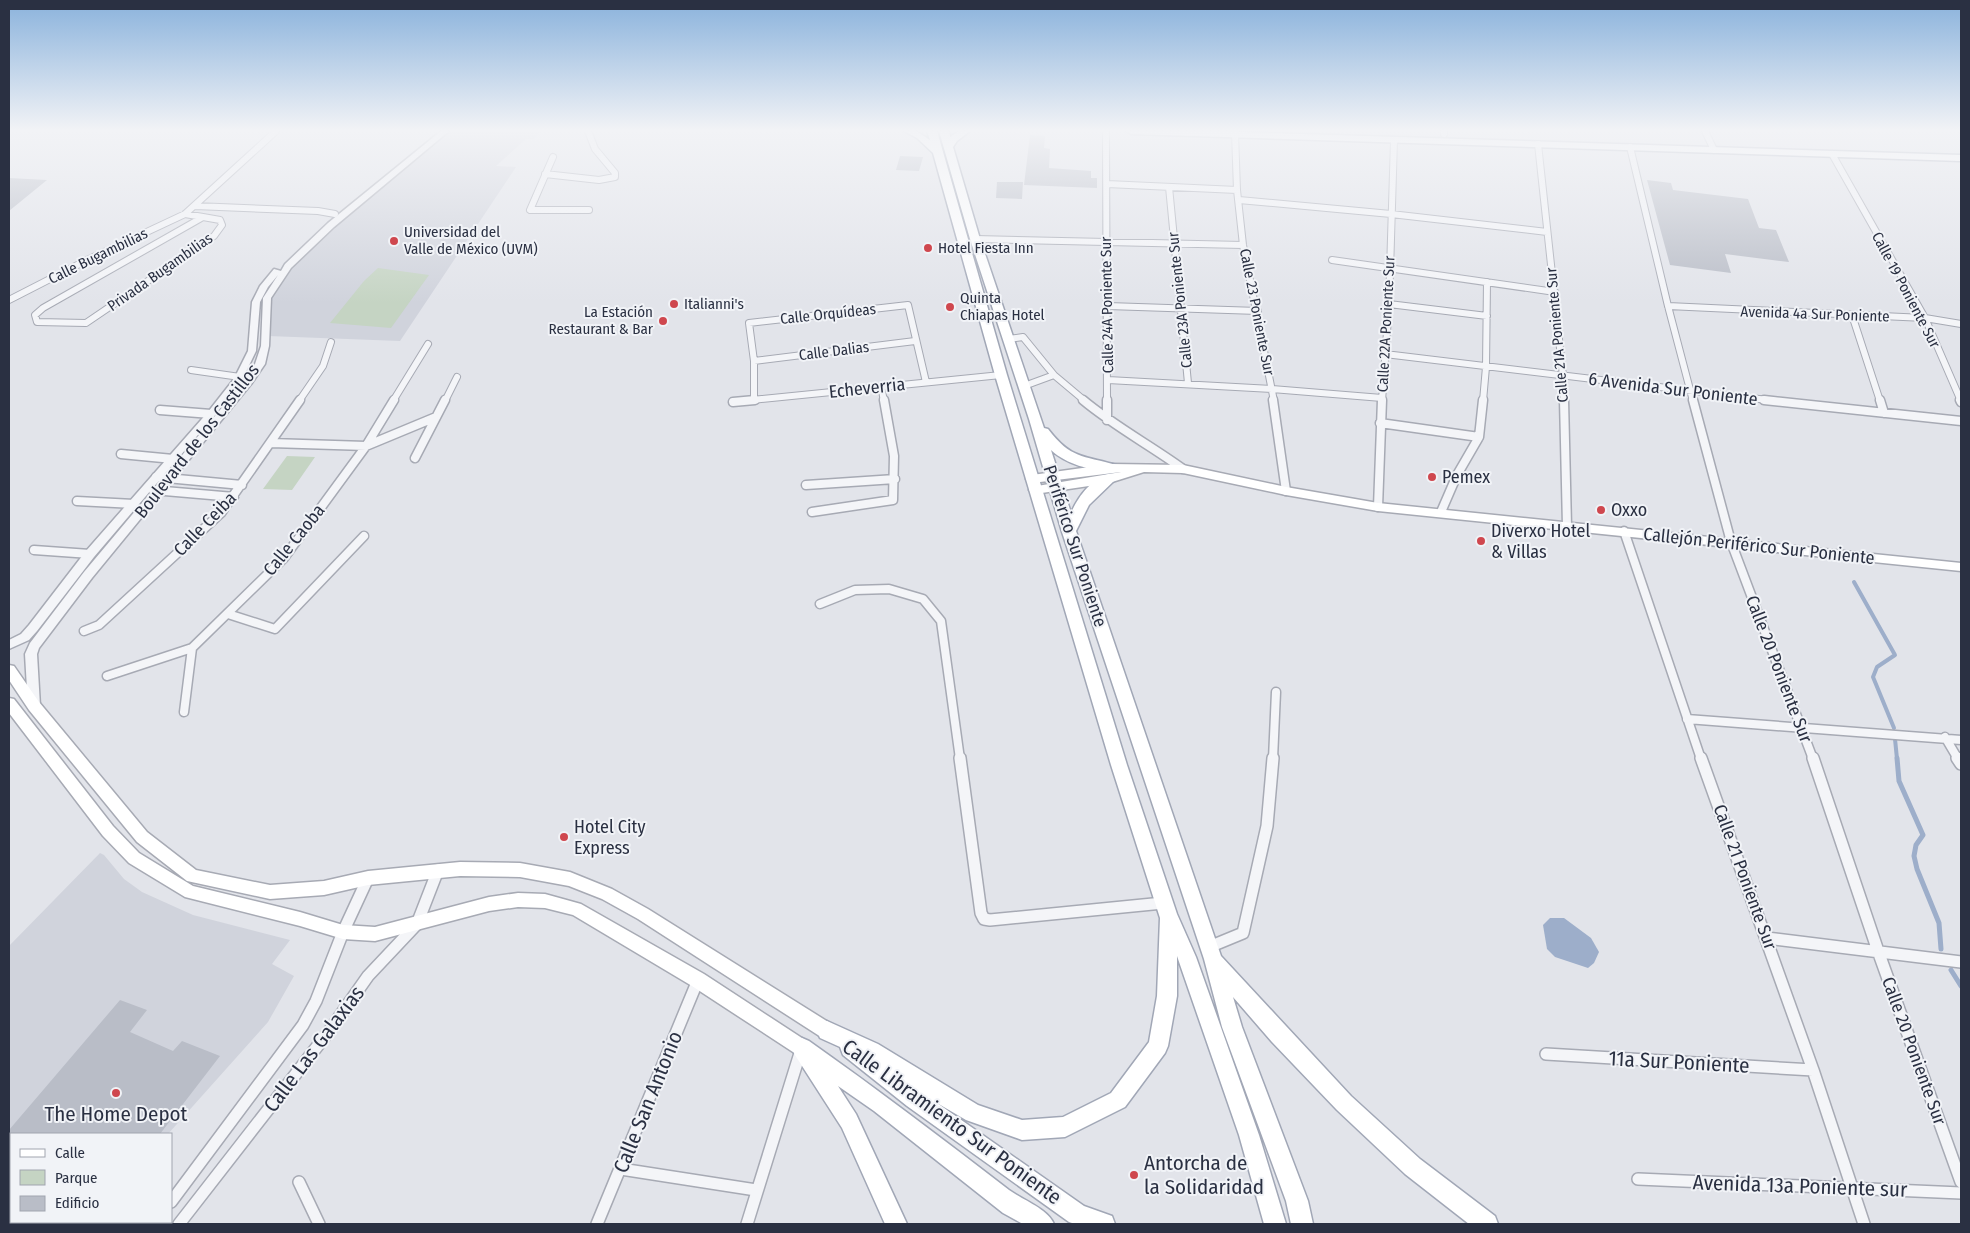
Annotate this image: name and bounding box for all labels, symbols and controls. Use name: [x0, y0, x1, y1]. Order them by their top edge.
place label: Universidad del Valle de México (UVM): [404, 223, 538, 258]
street label: Calle Bugambilias: [45, 224, 151, 288]
street label: Privada Bugambilias: [104, 229, 216, 315]
street label: Calle 19 Poniente Sur: [1868, 229, 1944, 352]
street label: Calle 23A Poniente Sur: [1164, 230, 1196, 369]
marker: Universidad del Valle de México (UVM): [388, 235, 400, 247]
street label: Calle 24A Poniente Sur: [1097, 236, 1117, 374]
place label: Hotel Fiesta Inn: [938, 239, 1034, 257]
marker: Hotel Fiesta Inn: [922, 242, 934, 254]
street label: Calle 23 Poniente Sur: [1236, 247, 1278, 378]
street label: Calle 22A Poniente Sur: [1373, 255, 1399, 393]
street label: Calle 21A Poniente Sur: [1542, 266, 1572, 403]
place label: Quinta Chiapas Hotel: [960, 289, 1045, 324]
place label: Italianni's: [684, 295, 744, 313]
marker: Italianni's: [668, 298, 680, 310]
street label: Calle Orquídeas: [779, 300, 877, 328]
marker: Quinta Chiapas Hotel: [944, 301, 956, 313]
street label: Avenida 4a Sur Poniente: [1740, 302, 1890, 326]
place label: La Estación Restaurant & Bar: [548, 303, 654, 338]
marker: La Estación Restaurant & Bar: [657, 315, 669, 327]
street label: Calle Dalias: [798, 338, 870, 364]
street label: Boulevard de los Castillos: [130, 359, 264, 522]
street label: 6 Avenida Sur Poniente: [1587, 368, 1759, 410]
street label: Echeverria: [828, 373, 907, 403]
street label: Periférico Sur Poniente: [1038, 462, 1112, 630]
place label: Pemex: [1442, 466, 1490, 488]
marker: Pemex: [1426, 471, 1438, 483]
street label: Calle Ceiba: [169, 487, 241, 561]
place label: Oxxo: [1611, 499, 1647, 521]
street label: Calle Caoba: [259, 500, 330, 580]
marker: Oxxo: [1595, 504, 1607, 516]
place label: Diverxo Hotel & Villas: [1491, 520, 1590, 563]
street label: Callejón Periférico Sur Poniente: [1642, 523, 1876, 569]
marker: Diverxo Hotel & Villas: [1475, 535, 1487, 547]
street label: Calle 20 Poniente Sur: [1741, 592, 1817, 746]
street label: Calle 21 Poniente Sur: [1708, 801, 1782, 953]
place label: Hotel City Express: [574, 816, 645, 859]
marker: Hotel City Express: [558, 831, 570, 843]
street label: Calle 20 Poniente Sur: [1877, 974, 1951, 1129]
street label: Calle Las Galaxias: [258, 981, 370, 1117]
street label: Calle San Antonio: [608, 1027, 688, 1177]
street label: Calle Libramiento Sur Poniente: [837, 1034, 1067, 1210]
street label: 11a Sur Poniente: [1608, 1045, 1750, 1079]
marker: The Home Depot: [110, 1087, 122, 1099]
place label: The Home Depot: [45, 1101, 188, 1127]
legend: [10, 1133, 172, 1223]
text: Calle: [55, 1144, 85, 1162]
place label: Antorcha de la Solidaridad: [1144, 1150, 1264, 1200]
text: Parque: [55, 1169, 98, 1187]
marker: Antorcha de la Solidaridad: [1128, 1169, 1140, 1181]
street label: Avenida 13a Poniente sur: [1692, 1169, 1908, 1203]
text: Edificio: [55, 1194, 100, 1212]

